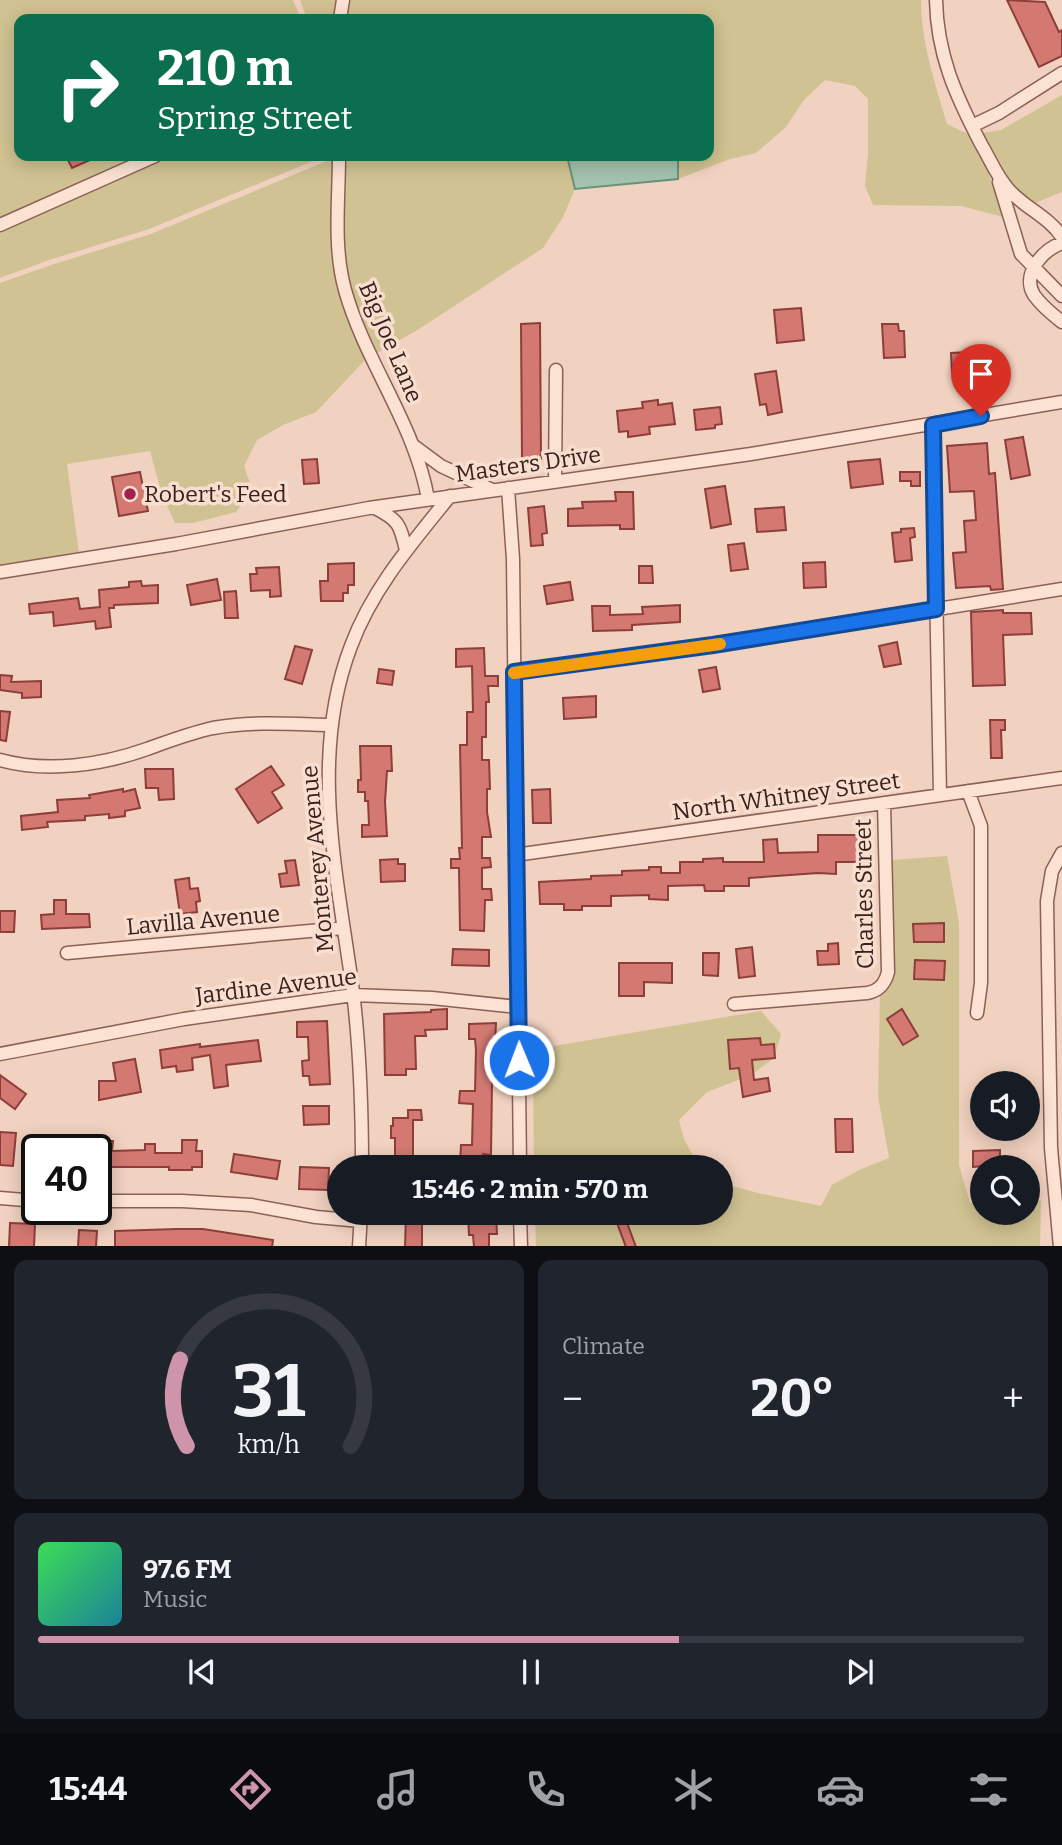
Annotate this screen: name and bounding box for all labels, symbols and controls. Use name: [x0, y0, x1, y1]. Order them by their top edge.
text: 210 m: [157, 39, 292, 98]
icon: right: [42, 42, 133, 133]
text: Spring Street: [157, 99, 352, 137]
street label: Big Joe Lane: [353, 277, 429, 407]
pin: [951, 344, 1011, 416]
icon: arrive: [962, 355, 1000, 393]
street label: Masters Drive: [454, 440, 602, 488]
place label: Robert's Feed: [144, 480, 287, 508]
marker: Robert's Feed: [122, 486, 138, 502]
street label: Monterey Avenue: [295, 764, 339, 954]
street label: North Whitney Street: [670, 766, 902, 826]
street label: Charles Street: [849, 818, 879, 970]
street label: Lavilla Avenue: [125, 899, 281, 941]
street label: Jardine Avenue: [193, 962, 358, 1010]
position arrow: [482, 1023, 556, 1097]
map controls: [970, 1071, 1040, 1225]
button: sound: [970, 1071, 1040, 1141]
speed limit sign: 40: [21, 1134, 112, 1225]
button: search: [970, 1155, 1040, 1225]
text: 15:46 · 2 min · 570 m: [412, 1174, 648, 1205]
text: Climate: [562, 1332, 645, 1360]
text: 31: [232, 1348, 306, 1435]
text: 20°: [750, 1367, 835, 1430]
text: −: [562, 1376, 583, 1422]
text: +: [1002, 1376, 1024, 1422]
text: km/h: [238, 1429, 300, 1459]
text: 97.6 FM: [143, 1554, 232, 1585]
text: Music: [143, 1585, 207, 1613]
icon: previous: [183, 1653, 221, 1691]
icon: pause: [512, 1653, 550, 1691]
icon: next: [841, 1653, 879, 1691]
icon: directions: [226, 1765, 275, 1814]
icon: music: [373, 1765, 422, 1814]
icon: phone: [521, 1765, 570, 1814]
icon: climate: [669, 1765, 718, 1814]
icon: car: [816, 1765, 865, 1814]
icon: filters: [964, 1765, 1013, 1814]
text: 15:44: [49, 1770, 127, 1808]

